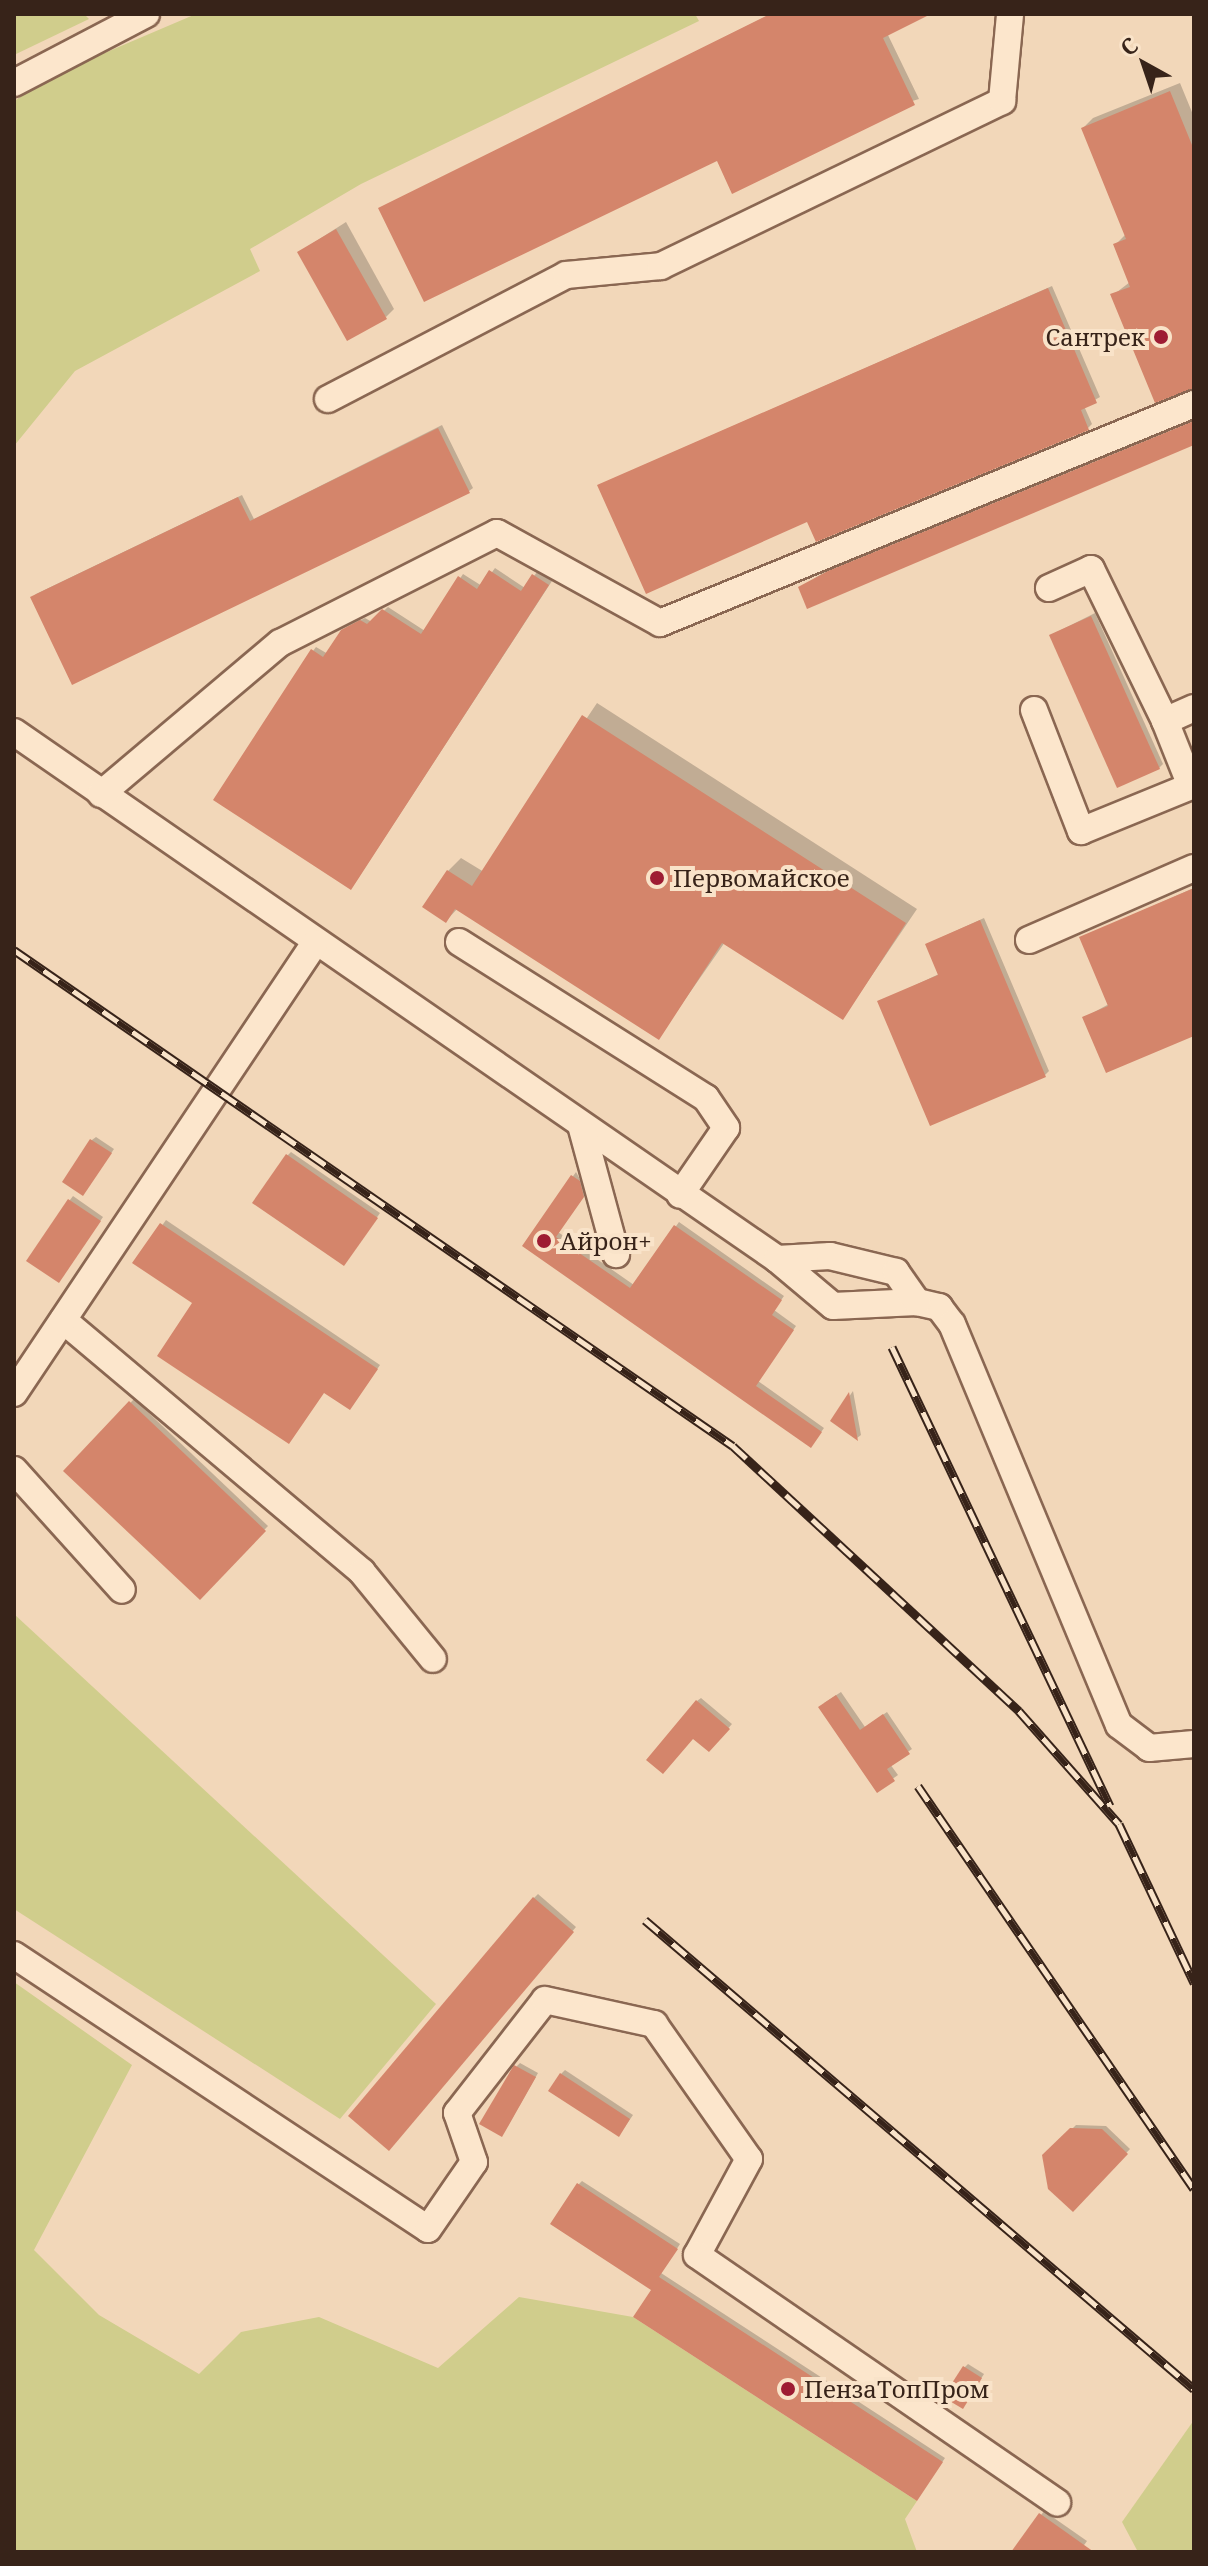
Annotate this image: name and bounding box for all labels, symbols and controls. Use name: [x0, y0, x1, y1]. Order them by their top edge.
north arrow: [1104, 24, 1184, 104]
text: С: [1113, 29, 1144, 62]
place label: Сантрек: [1045, 323, 1145, 351]
marker: Сантрек: [1152, 328, 1170, 346]
place label: Первомайское: [673, 864, 850, 892]
marker: Первомайское: [648, 869, 666, 887]
place label: Айрон+: [560, 1227, 652, 1255]
marker: Айрон+: [535, 1232, 553, 1250]
place label: ПензаТопПром: [804, 2375, 989, 2403]
marker: ПензаТопПром: [779, 2380, 797, 2398]

